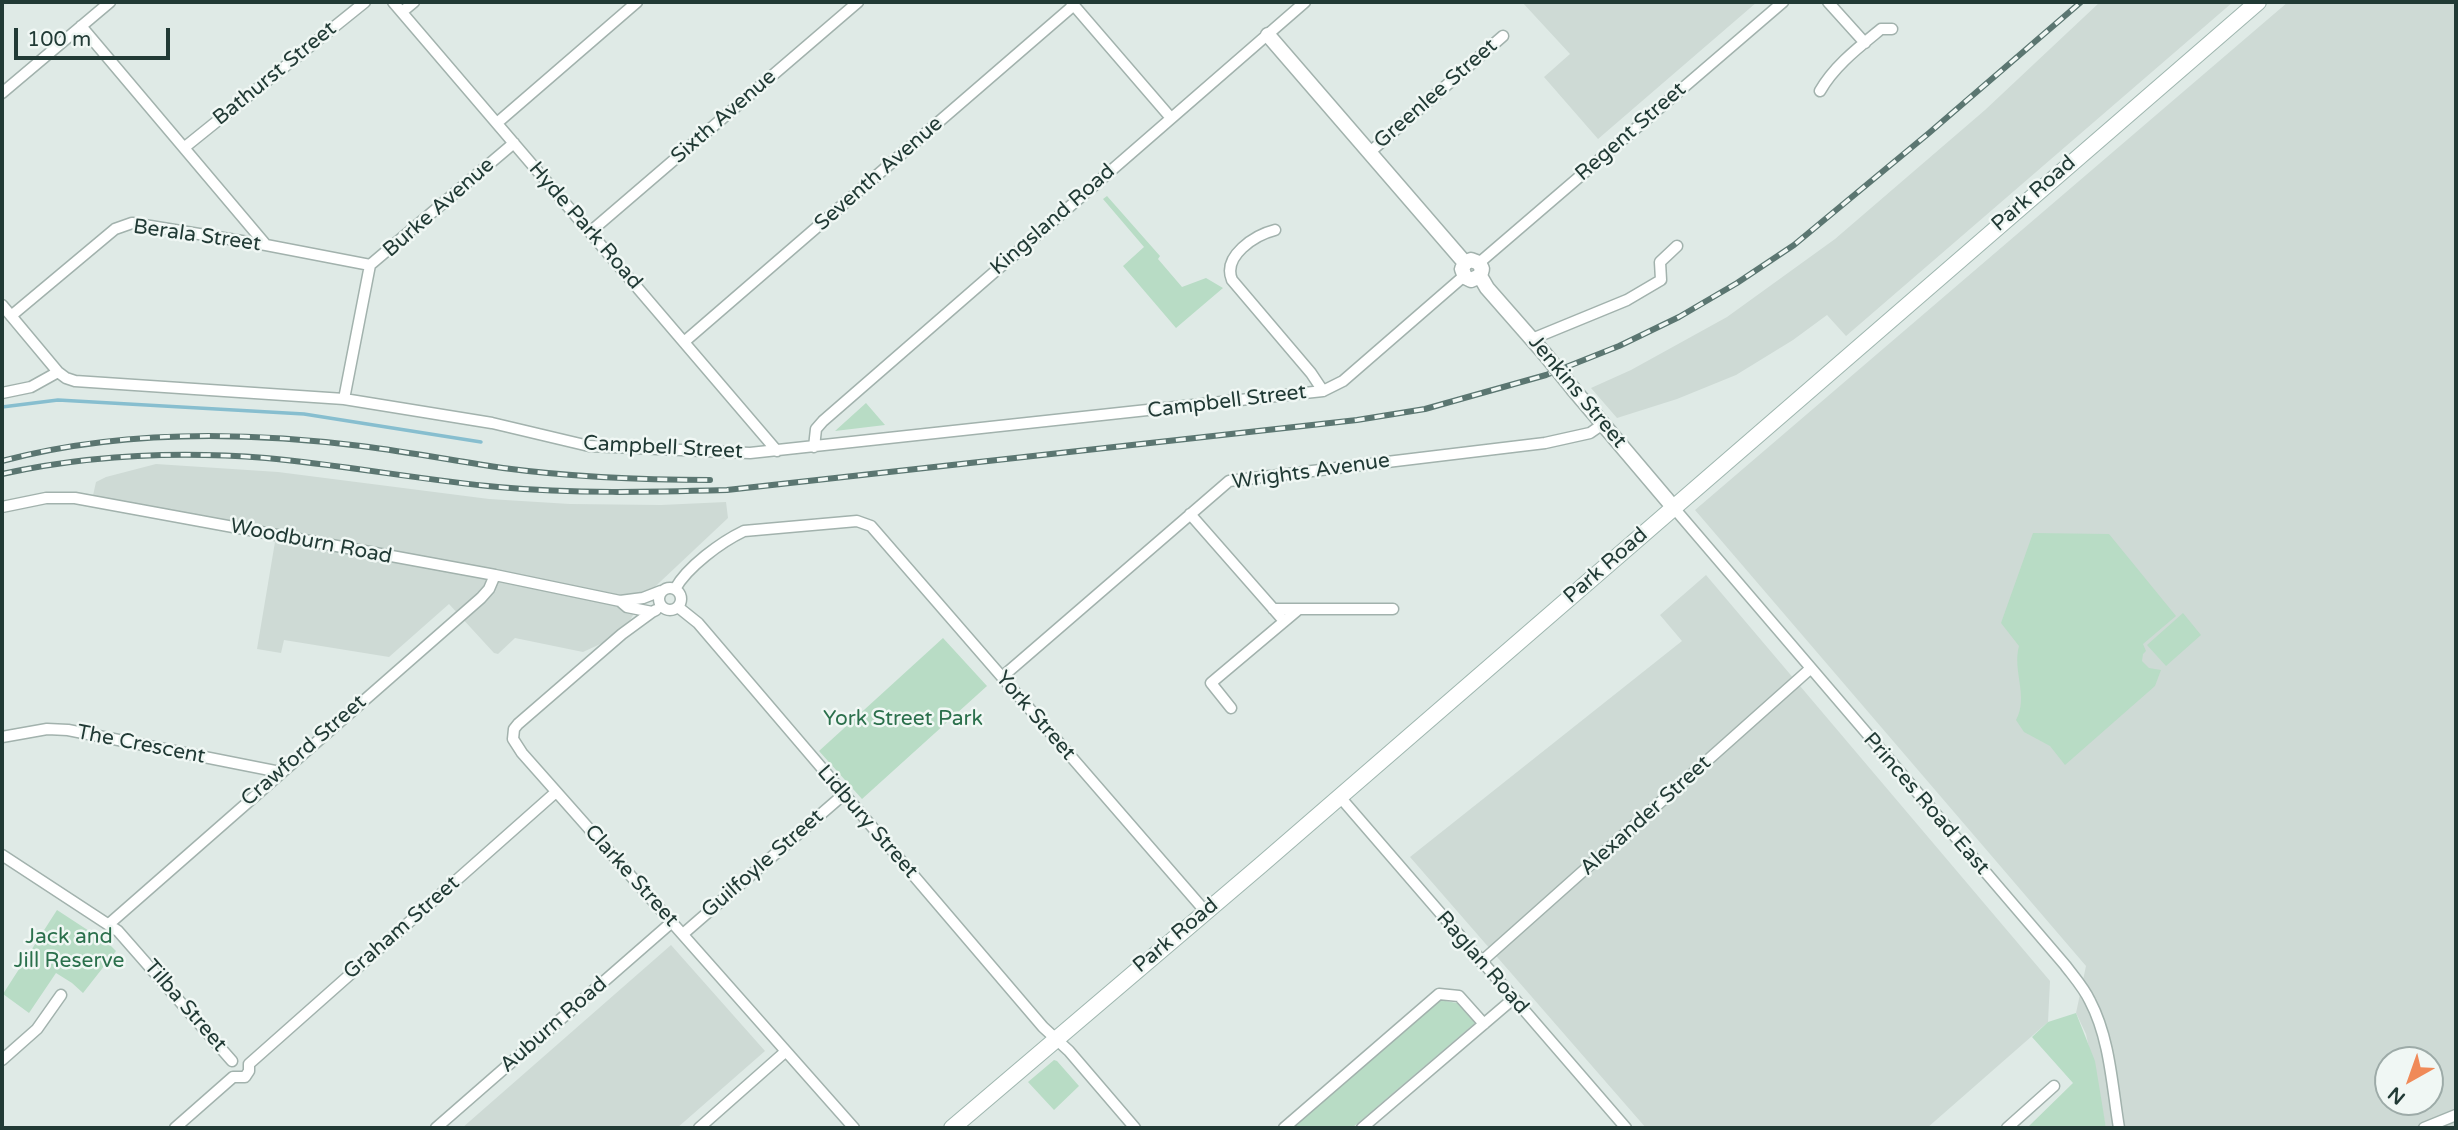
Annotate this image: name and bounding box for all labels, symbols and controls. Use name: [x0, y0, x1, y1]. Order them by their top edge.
scale bar: [18, 14, 173, 58]
street label: Bathurst Street: [208, 17, 342, 131]
text: 100 m: [27, 27, 91, 52]
street label: Greenlee Street: [1369, 34, 1503, 154]
street label: Sixth Avenue: [666, 65, 782, 169]
street label: Regent Street: [1571, 77, 1691, 187]
street label: Seventh Avenue: [810, 111, 948, 237]
street label: Park Road: [1987, 151, 2081, 237]
street label: Burke Avenue: [378, 153, 500, 263]
street label: Hyde Park Road: [523, 157, 647, 295]
street label: Kingsland Road: [986, 159, 1120, 281]
street label: Berala Street: [132, 215, 262, 257]
street label: Jenkins Street: [1523, 330, 1631, 454]
street label: Campbell Street: [1146, 380, 1308, 424]
street label: Campbell Street: [582, 431, 744, 465]
street label: Wrights Avenue: [1231, 448, 1391, 496]
street label: Woodburn Road: [228, 514, 394, 570]
street label: Park Road: [1559, 523, 1653, 609]
street label: York Street: [990, 666, 1080, 766]
street label: Crawford Street: [236, 690, 372, 812]
park label: York Street Park: [823, 706, 983, 732]
street label: The Crescent: [75, 720, 207, 770]
street label: Princes Road East: [1857, 728, 1995, 880]
street label: Alexander Street: [1575, 751, 1717, 881]
street label: Lidbury Street: [811, 760, 923, 884]
street label: Guilfoyle Street: [697, 804, 829, 924]
street label: Clarke Street: [579, 820, 683, 932]
street label: Graham Street: [339, 871, 465, 985]
street label: Park Road: [1128, 893, 1224, 979]
street label: Raglan Road: [1430, 906, 1534, 1020]
park label: Jack and Jill Reserve: [14, 924, 124, 974]
street label: Tilba Street: [138, 955, 232, 1057]
street label: Auburn Road: [495, 972, 613, 1078]
north arrow: [2374, 1046, 2444, 1116]
text: N: [2384, 1082, 2410, 1109]

